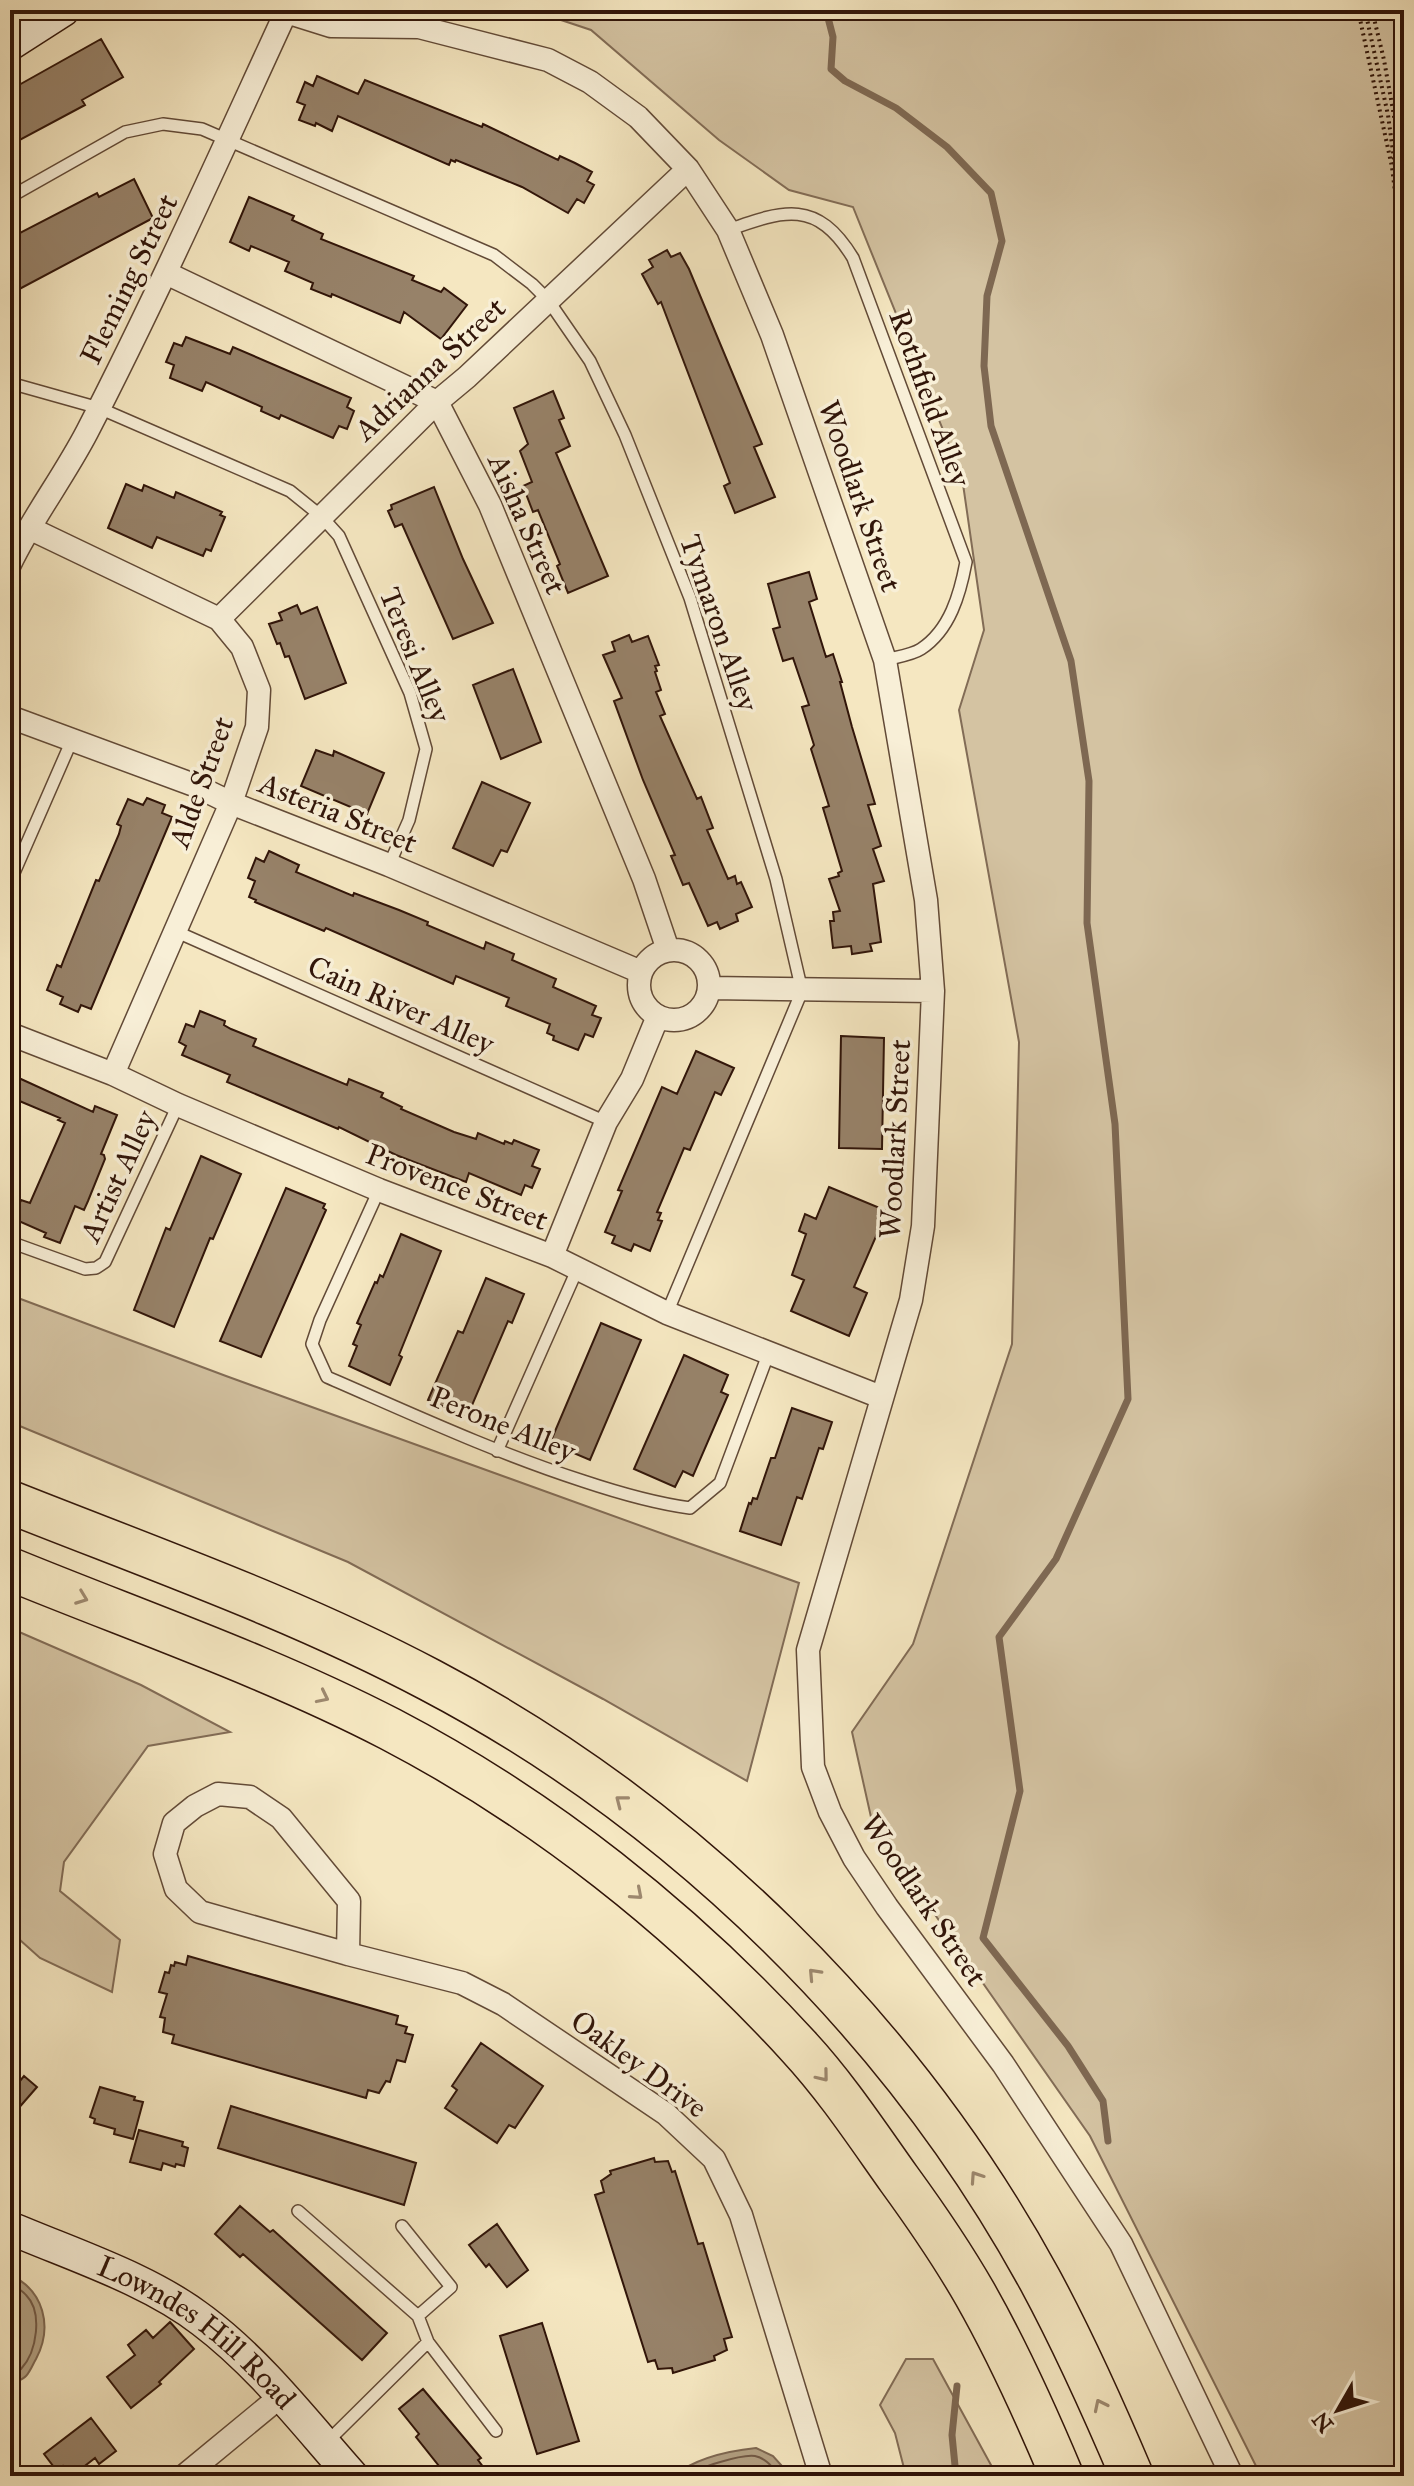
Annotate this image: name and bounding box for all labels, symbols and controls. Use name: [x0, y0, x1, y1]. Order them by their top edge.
street label: Fleming Street: [72, 188, 186, 370]
street label: Adrianna Street: [346, 290, 513, 449]
street label: Rothfield Alley: [881, 305, 979, 492]
street label: Woodlark Street: [810, 396, 910, 597]
street label: Aisha Street: [479, 446, 574, 600]
street label: Tymaron Alley: [672, 530, 766, 717]
street label: Teresi Alley: [372, 582, 459, 729]
street label: Alde Street: [160, 711, 241, 854]
street label: Asteria Street: [252, 764, 423, 861]
street label: Cain River Alley: [302, 948, 501, 1063]
street label: Woodlark Street: [872, 1038, 918, 1240]
street label: Artist Alley: [71, 1104, 165, 1249]
street label: Provence Street: [361, 1136, 553, 1238]
street label: Perone Alley: [425, 1379, 582, 1470]
one-way arrow: [74, 1589, 88, 1605]
one-way arrow: [315, 1687, 329, 1703]
one-way arrow: [615, 1796, 630, 1810]
street label: Woodlark Street: [853, 1807, 995, 1993]
one-way arrow: [628, 1884, 642, 1899]
one-way arrow: [809, 1969, 824, 1983]
street label: Oakley Drive: [564, 2003, 714, 2125]
one-way arrow: [813, 2066, 827, 2081]
one-way arrow: [970, 2172, 985, 2186]
street label: Lowndes Hill Road: [92, 2248, 303, 2416]
north arrow: [1298, 2370, 1378, 2450]
one-way arrow: [1094, 2399, 1110, 2413]
text: N: [1306, 2406, 1339, 2438]

